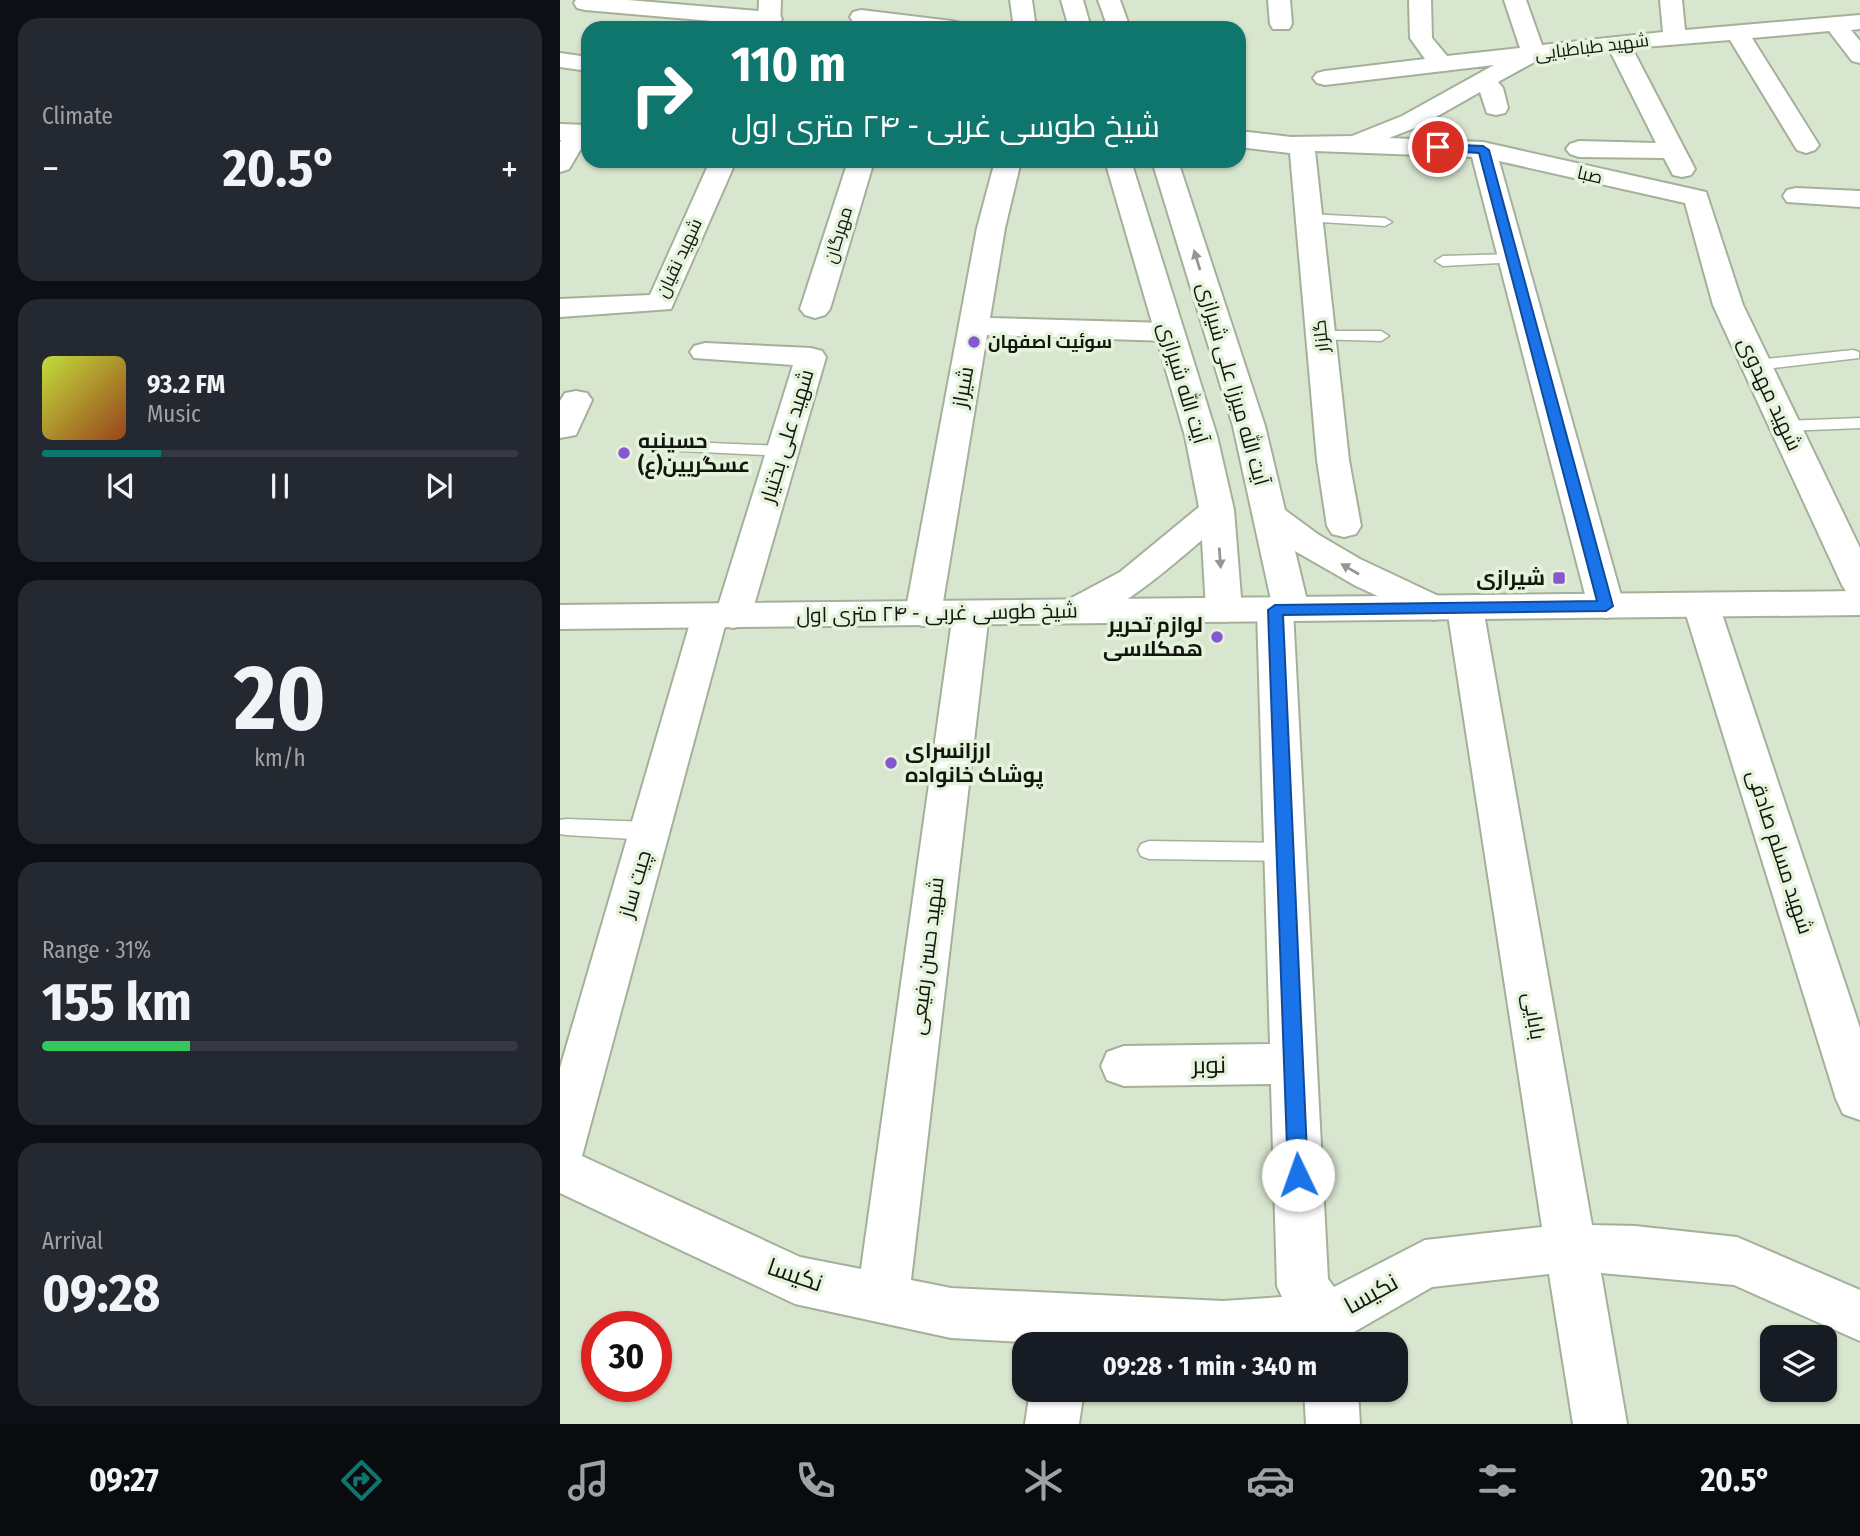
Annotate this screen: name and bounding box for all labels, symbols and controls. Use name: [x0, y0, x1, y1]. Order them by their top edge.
street label: شهید طباطبایی: [1534, 29, 1650, 65]
text: 110 m: [731, 35, 846, 94]
icon: right: [616, 49, 707, 140]
text: Climate: [42, 102, 113, 130]
text: شیخ طوسی غربی - ۲۴ متری اول: [731, 107, 1160, 145]
pin: [1408, 117, 1468, 177]
icon: arrive: [1419, 128, 1457, 166]
text: 20.5°: [223, 137, 337, 200]
text: −: [42, 146, 59, 192]
text: +: [501, 146, 518, 192]
street label: صبا: [1575, 161, 1605, 189]
street label: مهرگان: [819, 204, 857, 266]
street label: شهید نقیان: [651, 215, 707, 301]
one-way arrow: [1192, 249, 1202, 270]
street label: آیت الله میرزا علی شیرازی: [1192, 279, 1276, 489]
street label: آیت الله شیرازی: [1152, 319, 1215, 447]
street label: گلزار: [1308, 319, 1334, 354]
place label: سوئیت اصفهان: [988, 331, 1112, 353]
street label: شهید مهدوی: [1732, 333, 1808, 455]
marker: سوئیت اصفهان: [966, 334, 982, 350]
street label: شیراز: [946, 365, 979, 410]
street label: شهید علی بختیار: [754, 366, 820, 507]
text: 93.2 FM: [147, 369, 225, 400]
text: Music: [147, 400, 201, 428]
place label: حسینیه عسگریین(ع): [638, 428, 750, 479]
marker: حسینیه عسگریین(ع): [616, 445, 632, 461]
icon: previous: [102, 467, 140, 505]
icon: pause: [261, 467, 299, 505]
icon: next: [420, 467, 458, 505]
one-way arrow: [1215, 547, 1226, 569]
one-way arrow: [1341, 563, 1360, 575]
place label: شیرازی: [1476, 565, 1545, 591]
marker: شیرازی: [1551, 570, 1567, 586]
street label: شیخ طوسی غربی - ۲۴ متری اول: [796, 598, 1078, 629]
place label: لوازم تحریر همکلاسی: [1103, 612, 1203, 662]
marker: لوازم تحریر همکلاسی: [1209, 629, 1225, 645]
text: 20: [234, 644, 326, 753]
place label: ارزانسرای پوشاک خانواده: [905, 738, 1044, 790]
text: km/h: [254, 744, 306, 772]
marker: ارزانسرای پوشاک خانواده: [883, 755, 899, 771]
street label: شهید مسلم صادقی: [1740, 767, 1819, 938]
street label: چیت ساز: [613, 847, 658, 922]
street label: شهید حسن رفیعی: [904, 876, 950, 1036]
text: Range · 31%: [42, 936, 151, 964]
text: 155 km: [42, 971, 192, 1034]
street label: بابایی: [1517, 990, 1551, 1042]
street label: نوبر: [1190, 1051, 1226, 1079]
position arrow: [1261, 1138, 1335, 1212]
text: Arrival: [42, 1227, 103, 1255]
street label: نکیسا: [764, 1252, 826, 1298]
text: 09:28: [42, 1262, 160, 1325]
street label: نکیسا: [1339, 1268, 1403, 1320]
speed limit sign: 30: [581, 1311, 672, 1402]
map controls: [1760, 1325, 1837, 1402]
button: layers: [1760, 1325, 1837, 1402]
text: 09:28 · 1 min · 340 m: [1103, 1351, 1317, 1382]
icon: directions: [337, 1456, 386, 1505]
icon: music: [564, 1456, 613, 1505]
icon: phone: [791, 1456, 840, 1505]
icon: climate: [1019, 1456, 1068, 1505]
icon: car: [1246, 1456, 1295, 1505]
icon: filters: [1473, 1456, 1522, 1505]
text: 09:27: [89, 1461, 159, 1499]
text: 20.5°: [1701, 1461, 1771, 1499]

